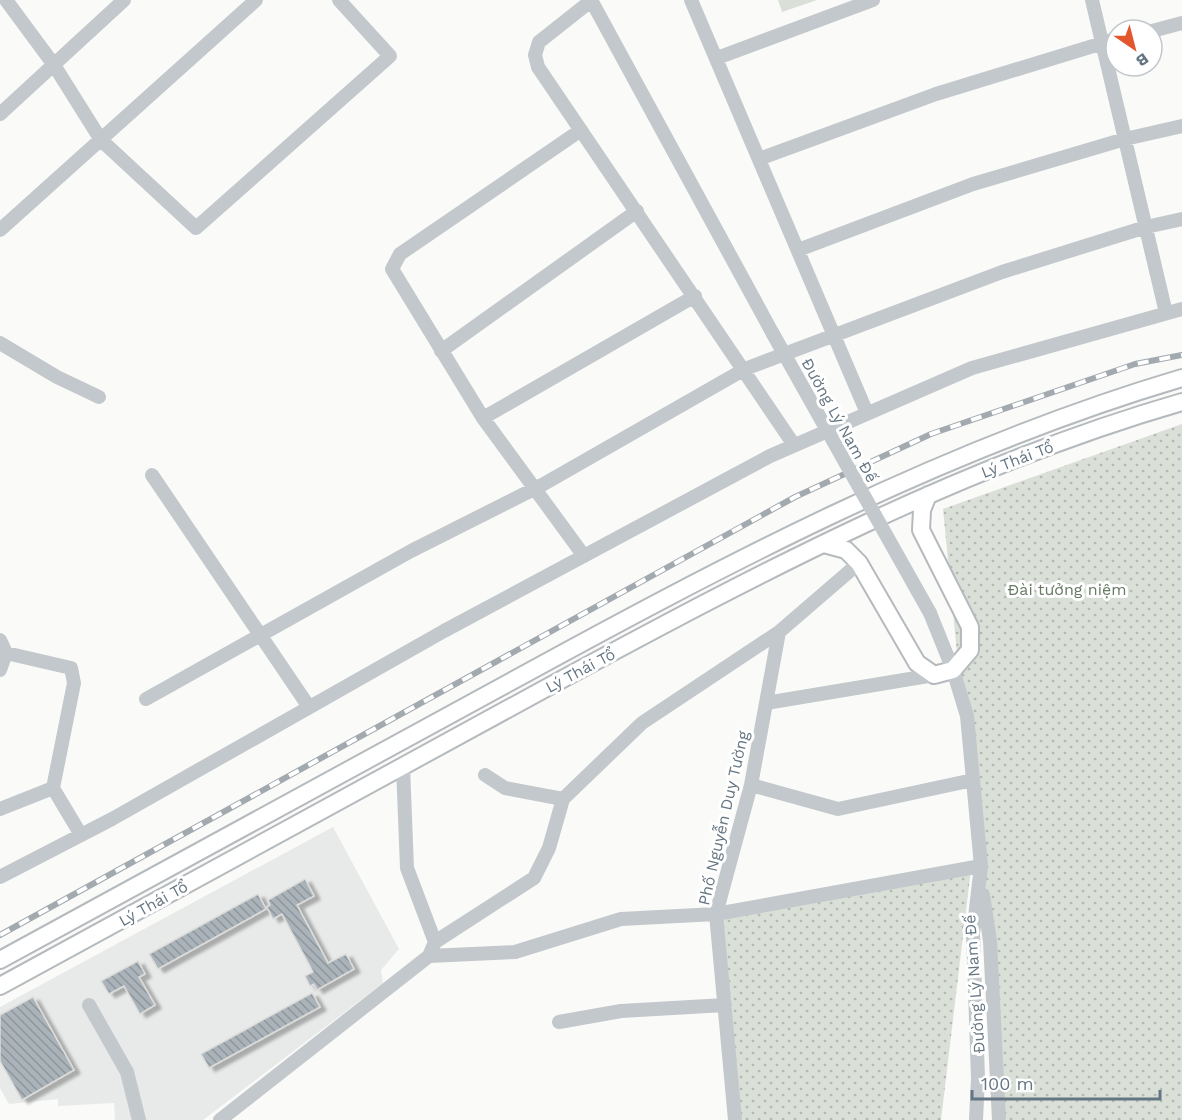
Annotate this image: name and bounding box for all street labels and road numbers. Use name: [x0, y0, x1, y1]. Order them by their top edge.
street label: Đường Lý Nam Đế: [798, 355, 882, 486]
street label: Lý Thái Tổ: [978, 437, 1056, 482]
street label: Lý Thái Tổ: [542, 644, 618, 697]
street label: Phố Nguyễn Duy Tường: [694, 729, 753, 907]
street label: Lý Thái Tổ: [115, 877, 191, 930]
street label: Đường Lý Nam Đế: [960, 914, 989, 1054]

